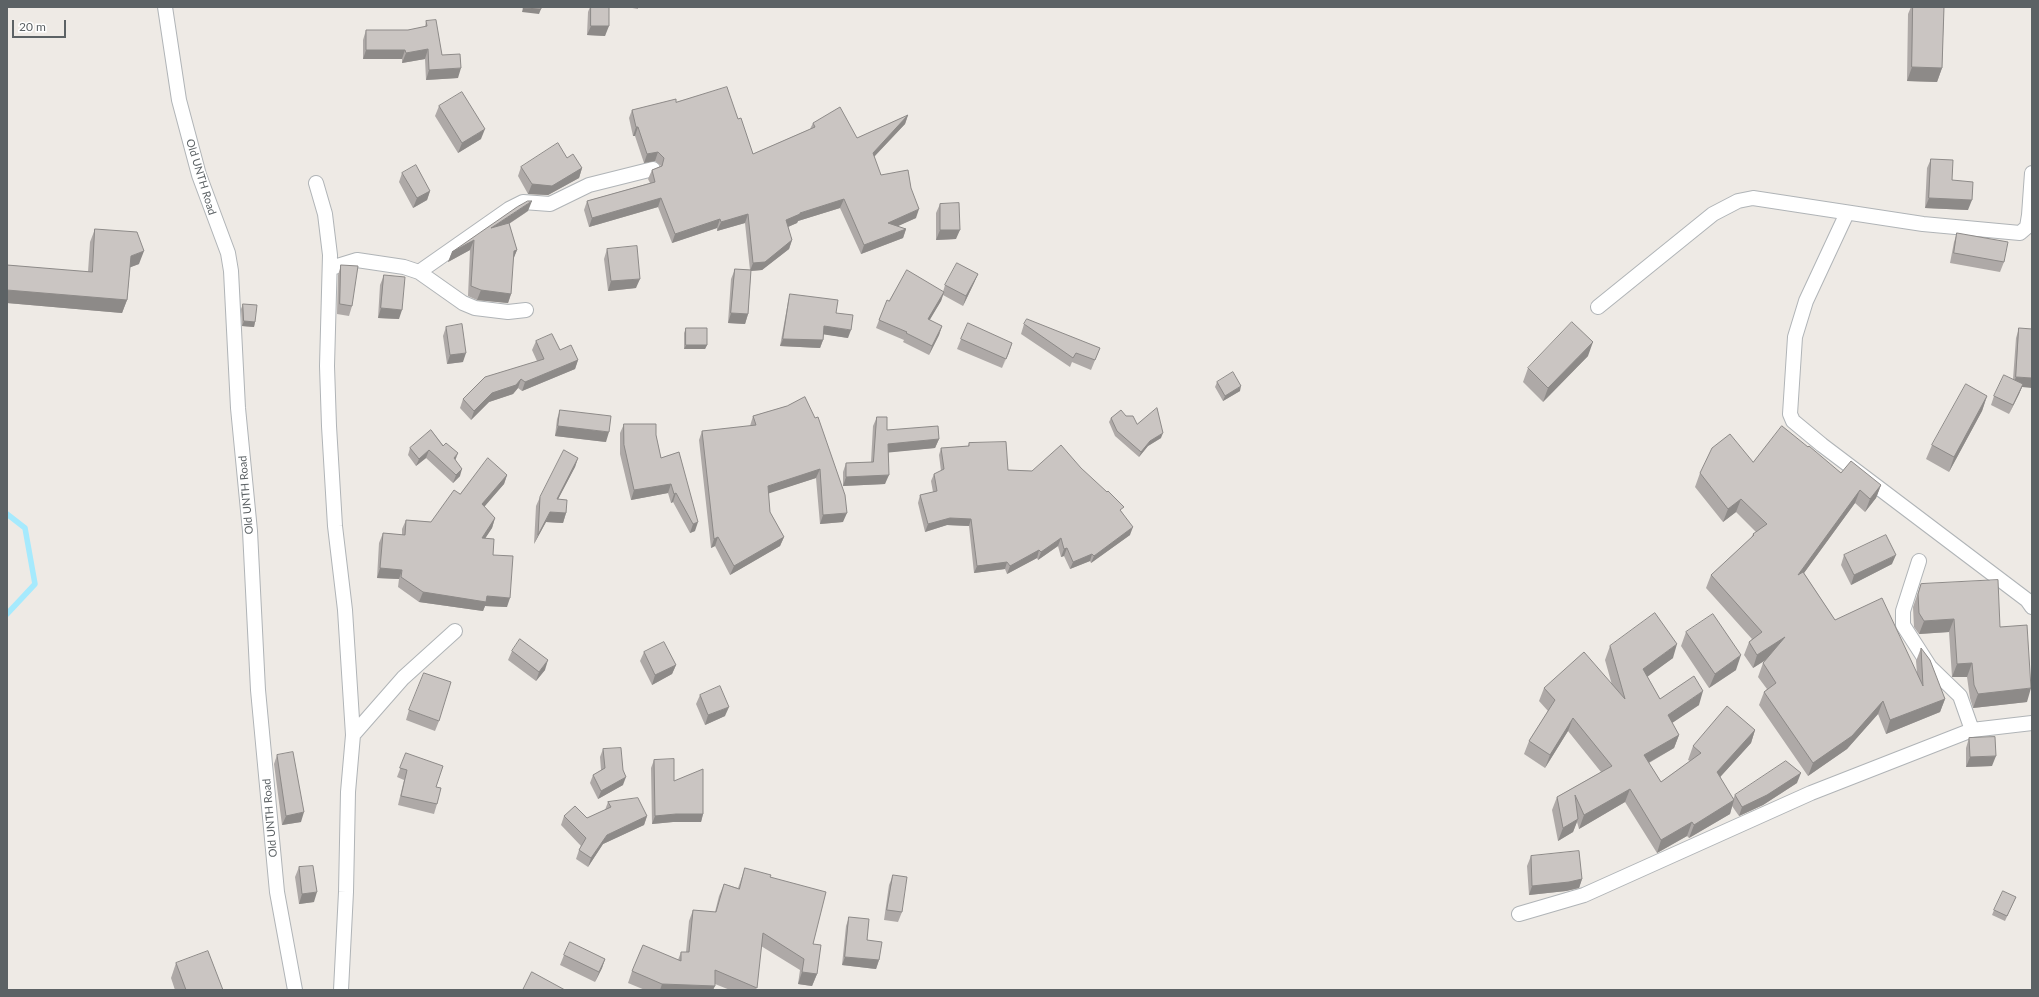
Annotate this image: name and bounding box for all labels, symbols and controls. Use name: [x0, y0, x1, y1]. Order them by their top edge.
scale bar: [14, 12, 68, 38]
text: 20 m: [19, 19, 46, 34]
street label: Old UNTH Road: [183, 137, 219, 217]
street label: Old UNTH Road: [236, 455, 256, 535]
street label: Old UNTH Road: [260, 778, 280, 858]

